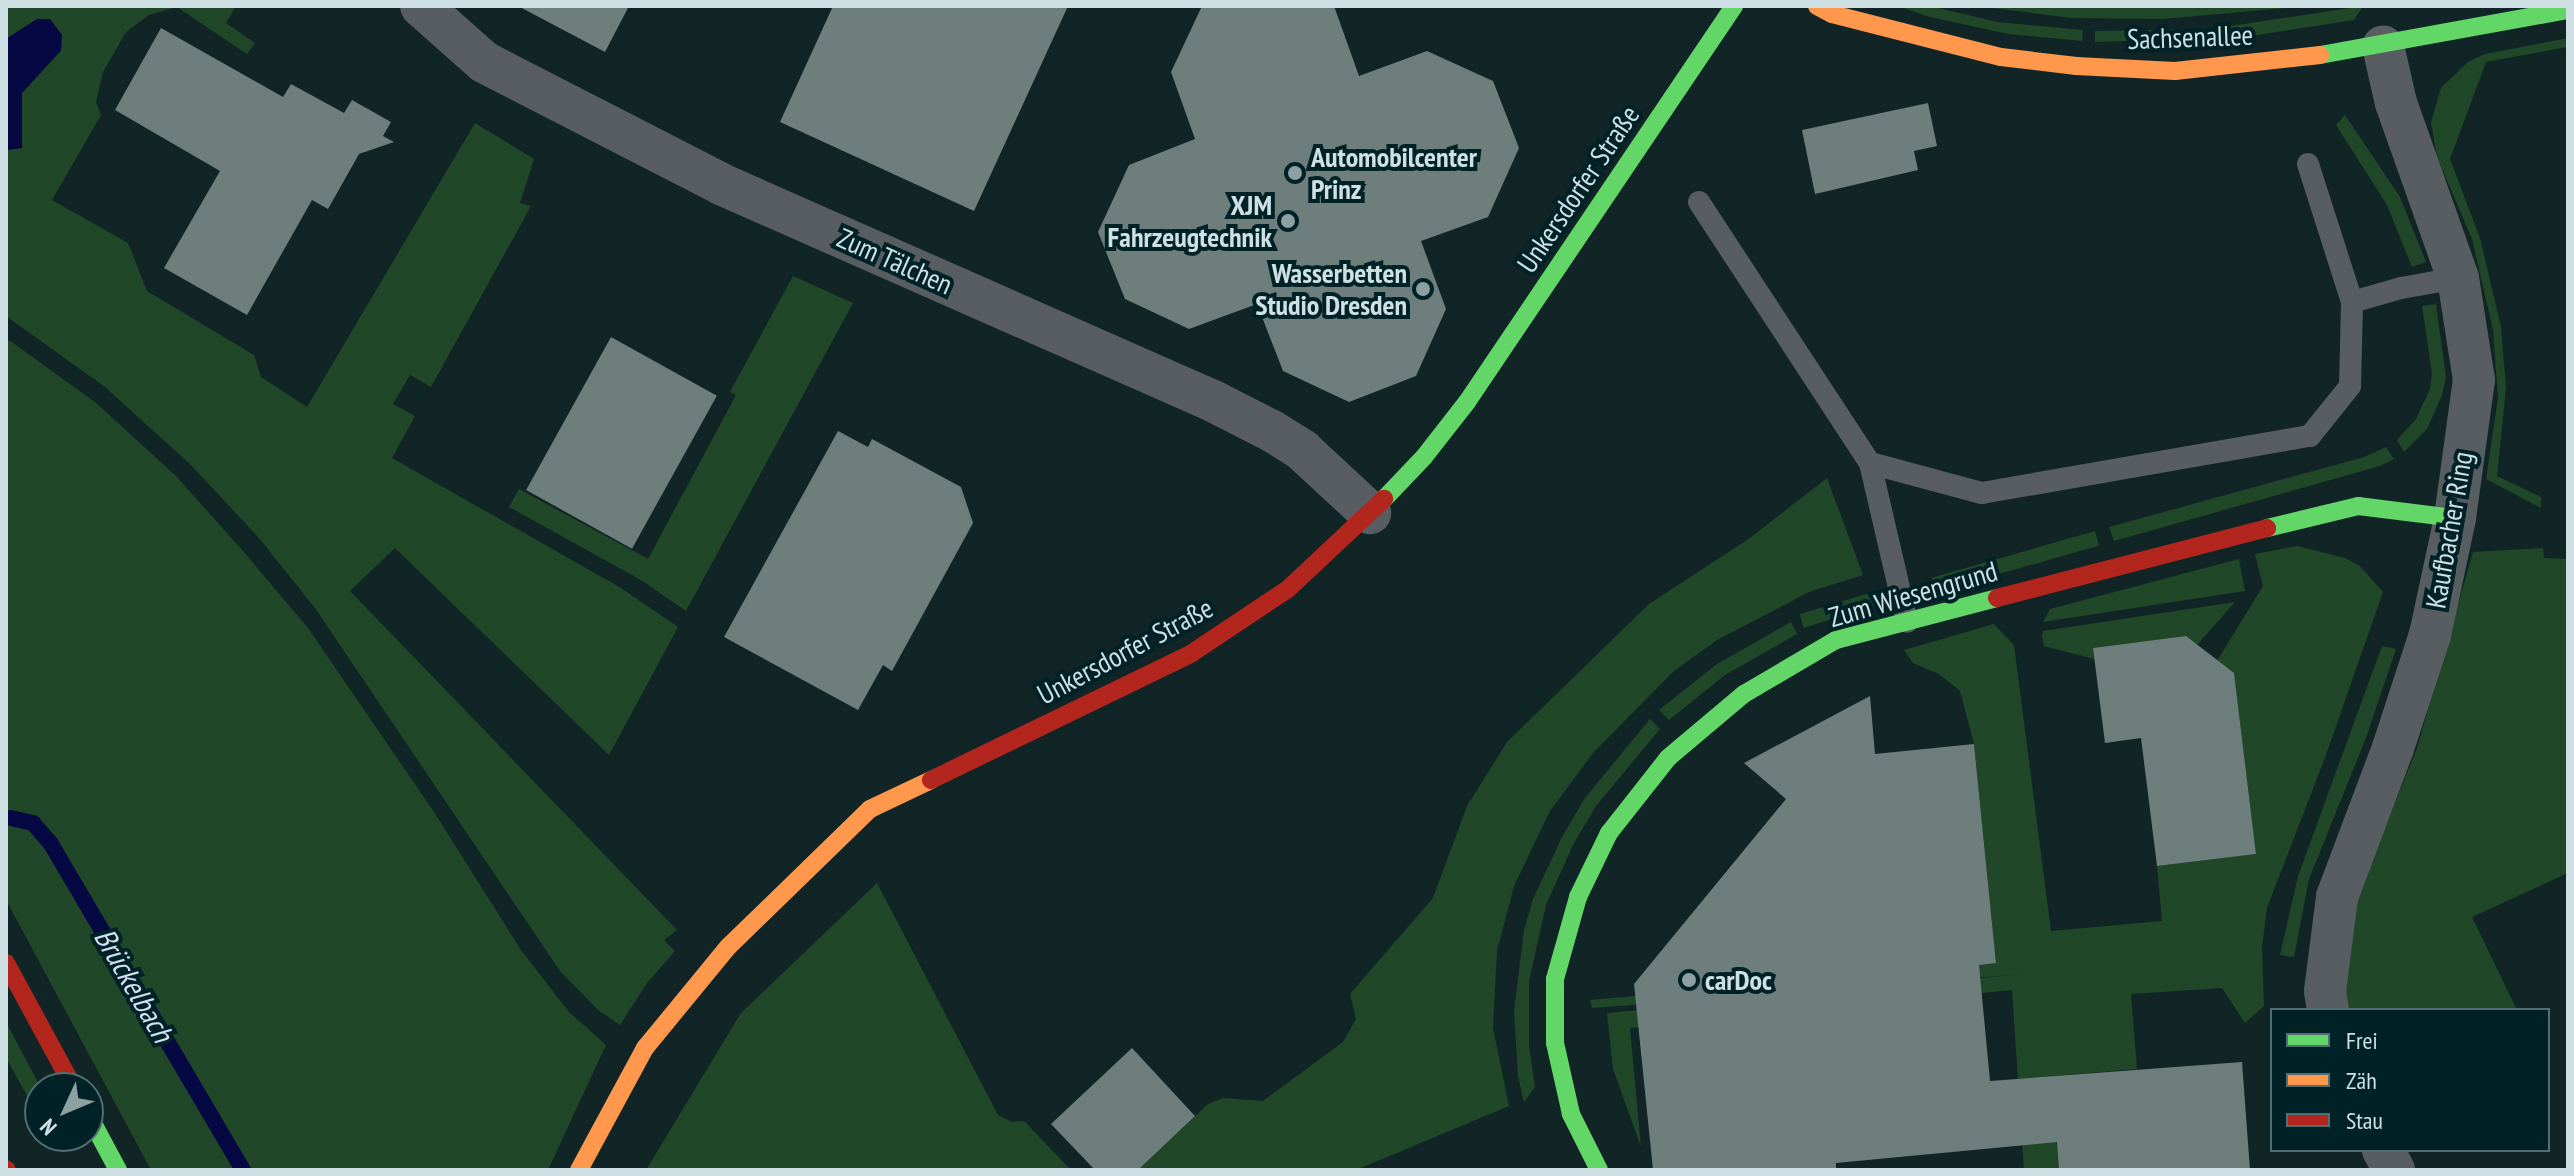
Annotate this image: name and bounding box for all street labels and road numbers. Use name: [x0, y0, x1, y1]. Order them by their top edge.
street label: Sachsenallee: [2126, 18, 2254, 56]
street label: Unkersdorfer Straße: [1510, 99, 1646, 279]
street label: Zum Tälchen: [832, 221, 958, 301]
street label: Kaufbacher Ring: [2419, 449, 2479, 611]
street label: Zum Wiesengrund: [1825, 554, 2001, 634]
street label: Unkersdorfer Straße: [1031, 591, 1219, 711]

